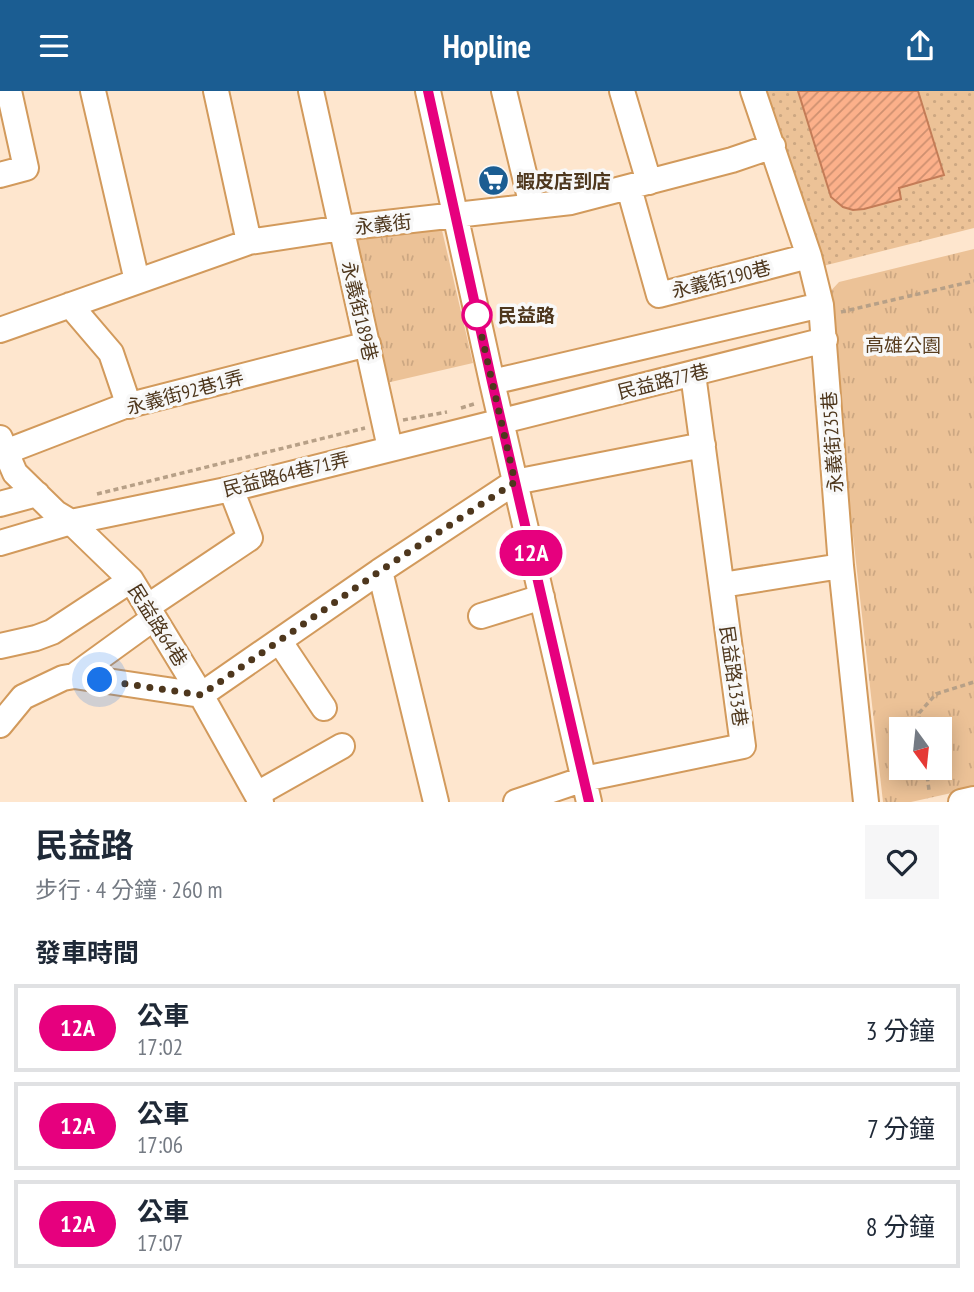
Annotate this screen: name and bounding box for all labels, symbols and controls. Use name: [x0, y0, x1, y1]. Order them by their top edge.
text: Hopline: [443, 25, 531, 67]
icon: menu: [35, 27, 73, 65]
icon: share: [901, 27, 939, 65]
supermarket icon: 蝦皮店到店: [476, 164, 510, 198]
place label: 蝦皮店到店: [516, 169, 611, 193]
street label: 永義街: [353, 209, 413, 239]
street label: 永義街190巷: [669, 255, 773, 303]
street label: 永義街189巷: [337, 259, 383, 363]
marker: 民益路: [462, 300, 492, 330]
place label: 民益路: [498, 303, 555, 327]
park label: 高雄公園: [865, 333, 941, 357]
street label: 民益路77巷: [615, 358, 711, 404]
street label: 永義街92巷1弄: [124, 365, 246, 419]
street label: 永義街235巷: [816, 390, 848, 494]
street label: 民益路64巷71弄: [220, 447, 352, 501]
line badge: 12A: [491, 530, 571, 576]
text: 12A: [514, 537, 548, 568]
street label: 民益路64巷: [123, 579, 193, 671]
street label: 民益路133巷: [715, 624, 753, 728]
your location: [82, 662, 117, 697]
north arrow: [889, 717, 952, 781]
map controls: [889, 717, 952, 780]
text: 民益路: [35, 823, 134, 866]
button: heart: [865, 825, 939, 899]
text: 步行 · 4 分鐘 · 260 m: [35, 875, 222, 904]
text: 發車時間: [35, 936, 139, 969]
text: 公車: [137, 999, 189, 1032]
text: 12A: [60, 1012, 95, 1043]
text: 3 分鐘: [866, 1014, 935, 1047]
text: 17:02: [137, 1032, 183, 1061]
text: 公車: [137, 1097, 189, 1130]
text: 12A: [60, 1110, 95, 1141]
text: 7 分鐘: [867, 1112, 935, 1145]
text: 17:06: [137, 1130, 183, 1159]
text: 公車: [137, 1195, 189, 1228]
text: 12A: [60, 1208, 95, 1239]
text: 8 分鐘: [866, 1210, 935, 1243]
text: 17:07: [137, 1228, 183, 1257]

